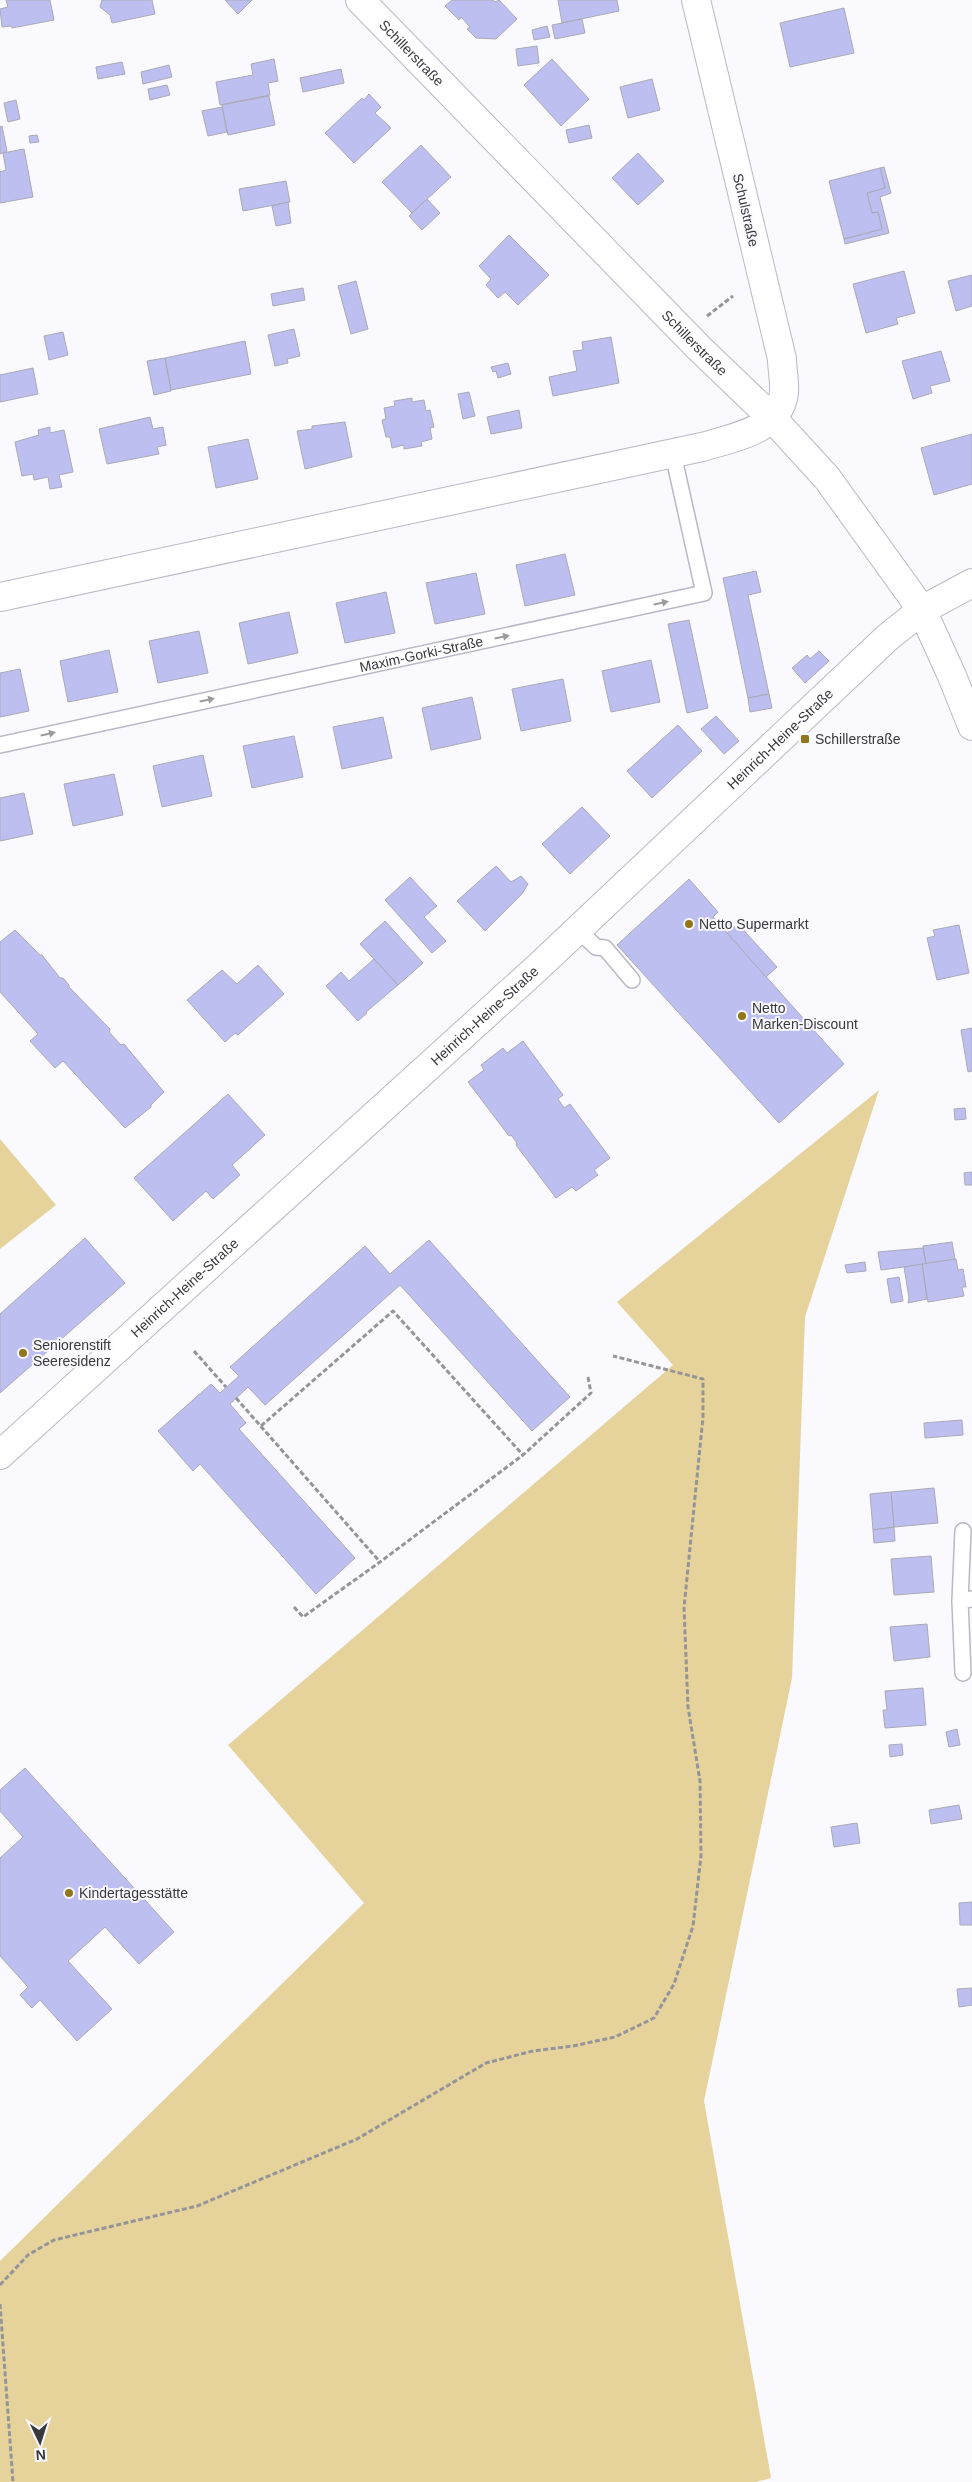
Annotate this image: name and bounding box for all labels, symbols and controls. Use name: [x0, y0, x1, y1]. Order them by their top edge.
street label: Schillerstraße: [376, 17, 447, 89]
street label: Schulstraße: [730, 172, 762, 248]
street label: Schillerstraße: [659, 307, 731, 379]
one-way arrow: [654, 598, 670, 606]
one-way arrow: [495, 632, 511, 640]
street label: Maxim-Gorki-Straße: [358, 633, 485, 675]
street label: Heinrich-Heine-Straße: [724, 685, 836, 792]
one-way arrow: [199, 696, 215, 704]
one-way arrow: [40, 730, 55, 738]
place label: Schillerstraße: [815, 731, 901, 747]
marker: Schillerstraße: [799, 733, 811, 745]
place label: Netto Supermarkt: [699, 916, 809, 932]
marker: Netto Supermarkt: [683, 918, 695, 930]
street label: Heinrich-Heine-Straße: [427, 963, 542, 1068]
place label: Netto Marken-Discount: [752, 1000, 858, 1032]
marker: Netto Marken-Discount: [736, 1010, 748, 1022]
street label: Heinrich-Heine-Straße: [127, 1235, 242, 1341]
place label: Seniorenstift Seeresidenz: [33, 1337, 111, 1369]
marker: Seniorenstift Seeresidenz: [17, 1347, 29, 1359]
place label: Kindertagesstätte: [79, 1885, 188, 1901]
marker: Kindertagesstätte: [63, 1887, 75, 1899]
north arrow: [15, 2417, 65, 2467]
text: N: [35, 2447, 47, 2463]

